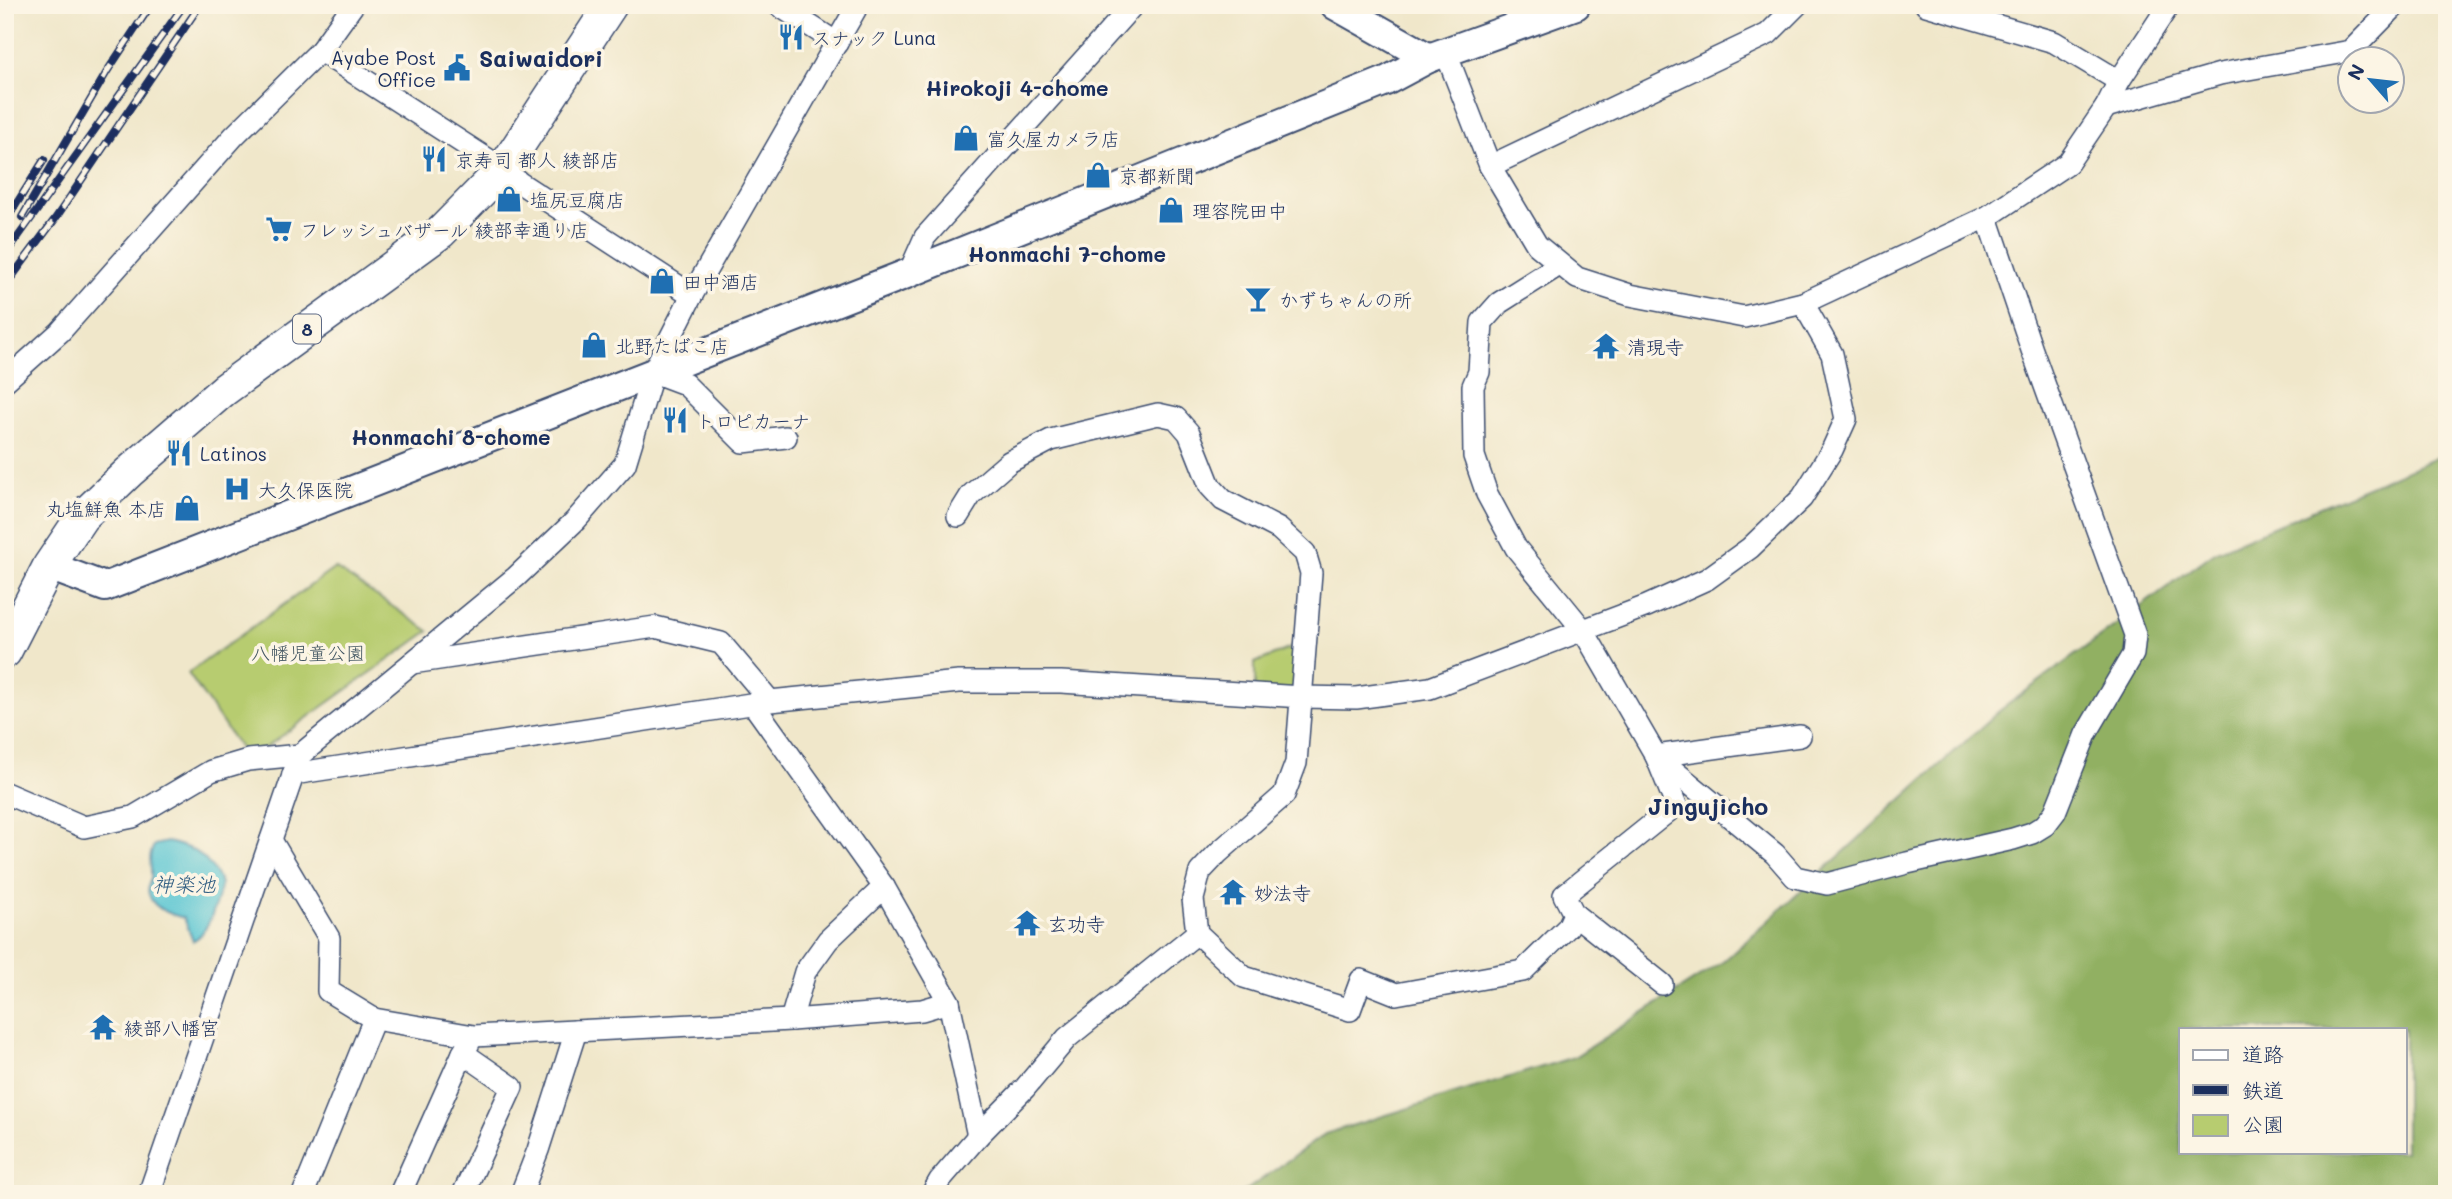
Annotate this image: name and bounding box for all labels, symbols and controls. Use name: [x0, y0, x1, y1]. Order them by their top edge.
restaurant icon: スナック Luna: [776, 22, 806, 52]
place label: スナック Luna: [812, 25, 936, 50]
district label: Saiwaidori: [479, 43, 603, 73]
place label: Ayabe Post Office: [331, 45, 436, 92]
north arrow: [2336, 46, 2406, 116]
public building icon: Ayabe Post Office: [442, 53, 472, 83]
text: N: [2341, 60, 2370, 84]
district label: Hirokoji 4-chome: [925, 74, 1109, 101]
shop icon: 富久屋カメラ店: [951, 123, 981, 153]
place label: 富久屋カメラ店: [987, 126, 1120, 151]
restaurant icon: 京寿司 都人 綾部店: [419, 144, 449, 174]
place label: 京寿司 都人 綾部店: [455, 147, 619, 172]
shop icon: 京都新聞: [1083, 160, 1113, 190]
place label: 京都新聞: [1119, 163, 1195, 188]
shop icon: 塩尻豆腐店: [494, 184, 524, 214]
place label: 塩尻豆腐店: [530, 187, 625, 212]
shop icon: 理容院田中: [1156, 195, 1186, 225]
place label: 理容院田中: [1192, 198, 1287, 223]
supermarket icon: フレッシュバザール 綾部幸通り店: [264, 214, 294, 244]
place label: フレッシュバザール 綾部幸通り店: [300, 217, 589, 242]
district label: Honmachi 7-chome: [968, 240, 1166, 267]
shop icon: 田中酒店: [647, 266, 677, 296]
place label: 田中酒店: [683, 269, 759, 294]
bar icon: かずちゃんの所: [1243, 284, 1273, 314]
place label: かずちゃんの所: [1279, 287, 1412, 312]
road number: 8: [293, 314, 321, 344]
shop icon: 北野たばこ店: [579, 330, 609, 360]
temple icon: 清現寺: [1591, 331, 1621, 361]
place label: 北野たばこ店: [615, 333, 729, 358]
place label: 清現寺: [1627, 334, 1684, 359]
restaurant icon: トロピカーナ: [660, 405, 690, 435]
place label: トロピカーナ: [696, 408, 810, 433]
district label: Honmachi 8-chome: [351, 423, 551, 450]
restaurant icon: Latinos: [164, 438, 194, 468]
place label: Latinos: [200, 441, 267, 466]
hospital icon: 大久保医院: [222, 474, 252, 504]
place label: 大久保医院: [258, 477, 353, 502]
shop icon: 丸塩鮮魚 本店: [172, 493, 202, 523]
place label: 丸塩鮮魚 本店: [46, 496, 166, 521]
park label: 八幡児童公園: [251, 640, 365, 665]
district label: Jingujicho: [1648, 791, 1768, 821]
water label: 神楽池: [153, 870, 216, 897]
temple icon: 妙法寺: [1218, 877, 1248, 907]
place label: 妙法寺: [1254, 880, 1311, 905]
temple icon: 玄功寺: [1012, 908, 1042, 938]
place label: 玄功寺: [1048, 911, 1105, 936]
temple icon: 綾部八幡宮: [88, 1012, 118, 1042]
place label: 綾部八幡宮: [124, 1015, 219, 1040]
legend: [2179, 1028, 2406, 1154]
text: 道路: [2242, 1040, 2284, 1067]
text: 鉄道: [2242, 1076, 2284, 1103]
text: 公園: [2242, 1110, 2284, 1137]

